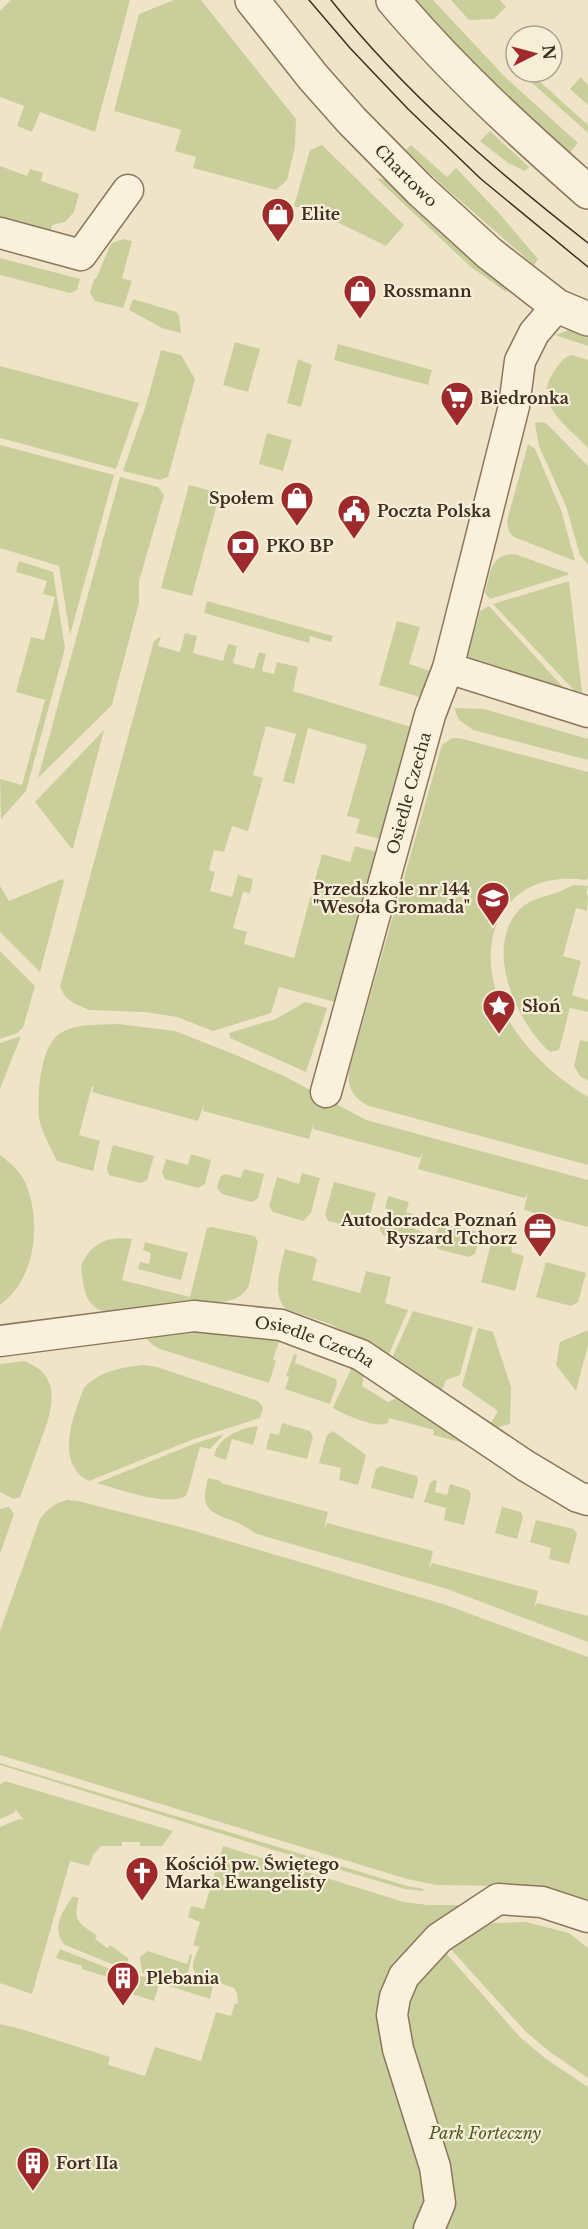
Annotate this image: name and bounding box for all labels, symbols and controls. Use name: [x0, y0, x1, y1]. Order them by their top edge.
north arrow: [504, 24, 564, 84]
text: N: [538, 44, 560, 61]
street label: Chartowo: [371, 140, 442, 211]
shop icon: Elite: [260, 196, 296, 243]
place label: Elite: [301, 204, 340, 224]
shop icon: Rossmann: [342, 273, 378, 320]
place label: Rossmann: [383, 281, 472, 301]
supermarket icon: Biedronka: [439, 380, 475, 427]
place label: Biedronka: [480, 388, 569, 408]
shop icon: Społem: [279, 480, 315, 527]
place label: Społem: [209, 488, 274, 508]
public building icon: Poczta Polska: [336, 493, 372, 540]
place label: Poczta Polska: [377, 501, 491, 521]
bank icon: PKO BP: [225, 528, 261, 575]
place label: PKO BP: [266, 536, 334, 556]
street label: Osiedle Czecha: [382, 730, 435, 857]
place label: Przedszkole nr 144 "Wesoła Gromada": [313, 879, 470, 917]
school or university icon: Przedszkole nr 144 "Wesoła Gromada": [475, 880, 511, 927]
place icon: Słoń: [481, 988, 517, 1035]
place label: Słoń: [522, 996, 561, 1016]
place label: Autodoradca Poznań Ryszard Tchorz: [340, 1210, 517, 1248]
office icon: Autodoradca Poznań Ryszard Tchorz: [522, 1211, 558, 1258]
street label: Osiedle Czecha: [254, 1312, 379, 1371]
place label: Kościół pw. Świętego Marka Ewangelisty: [165, 1854, 339, 1892]
church icon: Kościół pw. Świętego Marka Ewangelisty: [124, 1855, 160, 1902]
building icon: Plebania: [105, 1960, 141, 2007]
place label: Plebania: [146, 1968, 219, 1988]
park label: Park Forteczny: [428, 2123, 542, 2143]
building icon: Fort IIa: [15, 2145, 51, 2192]
place label: Fort IIa: [56, 2153, 118, 2173]

